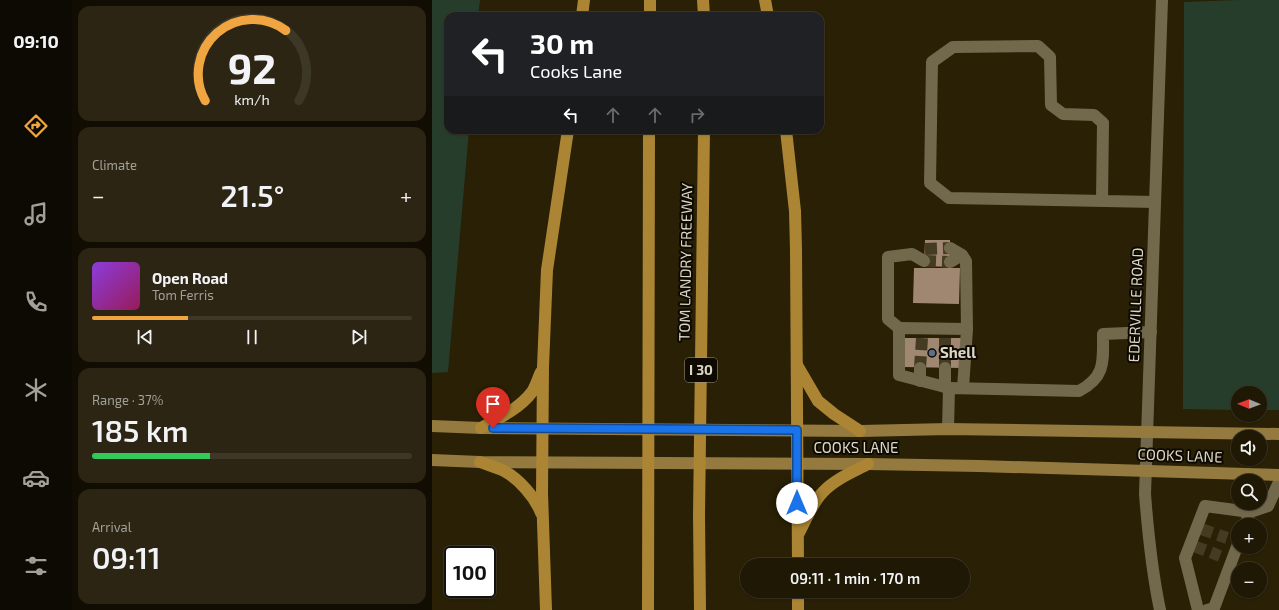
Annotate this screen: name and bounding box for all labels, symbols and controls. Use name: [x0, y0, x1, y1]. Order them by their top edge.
text: 30 m: [530, 26, 594, 60]
icon: left: [464, 28, 516, 80]
text: 09:10: [13, 30, 59, 52]
text: 92: [228, 42, 276, 92]
text: Cooks Lane: [530, 60, 622, 82]
text: km/h: [234, 91, 270, 108]
icon: left: [560, 104, 582, 126]
icon: ahead: [602, 104, 624, 126]
icon: ahead: [644, 104, 666, 126]
icon: right: [686, 104, 708, 126]
icon: directions: [22, 112, 50, 140]
text: Climate: [92, 157, 137, 173]
text: 21.5°: [220, 177, 284, 213]
text: −: [92, 182, 105, 208]
text: +: [400, 182, 412, 208]
street label: TOM LANDRY FREEWAY: [675, 182, 695, 341]
icon: music: [22, 200, 50, 228]
street label: EDERVILLE ROAD: [1124, 247, 1146, 363]
text: Open Road: [152, 269, 228, 287]
text: Tom Ferris: [152, 287, 214, 303]
icon: phone: [22, 288, 50, 316]
icon: previous: [134, 326, 156, 348]
icon: pause: [241, 326, 263, 348]
icon: next: [348, 326, 370, 348]
place label: Shell: [940, 343, 976, 361]
marker: Shell: [927, 348, 937, 358]
road number: I 30: [685, 358, 717, 382]
icon: climate: [22, 376, 50, 404]
north arrow: [1231, 386, 1267, 422]
map controls: [1231, 386, 1267, 598]
pin: [476, 387, 510, 428]
text: Range · 37%: [92, 392, 163, 408]
icon: arrive: [482, 393, 504, 415]
text: 185 km: [92, 412, 188, 448]
button: sound: [1231, 430, 1267, 466]
street label: COOKS LANE: [813, 438, 899, 456]
street label: COOKS LANE: [1137, 445, 1223, 465]
icon: car: [22, 464, 50, 492]
button: search: [1231, 474, 1267, 510]
position arrow: [776, 482, 818, 524]
button: +: [1231, 518, 1267, 554]
text: Arrival: [92, 519, 132, 535]
text: 09:11: [92, 539, 161, 575]
speed limit sign: 100: [444, 546, 496, 598]
icon: filters: [22, 552, 50, 580]
button: −: [1231, 562, 1267, 598]
text: 09:11 · 1 min · 170 m: [790, 569, 920, 587]

